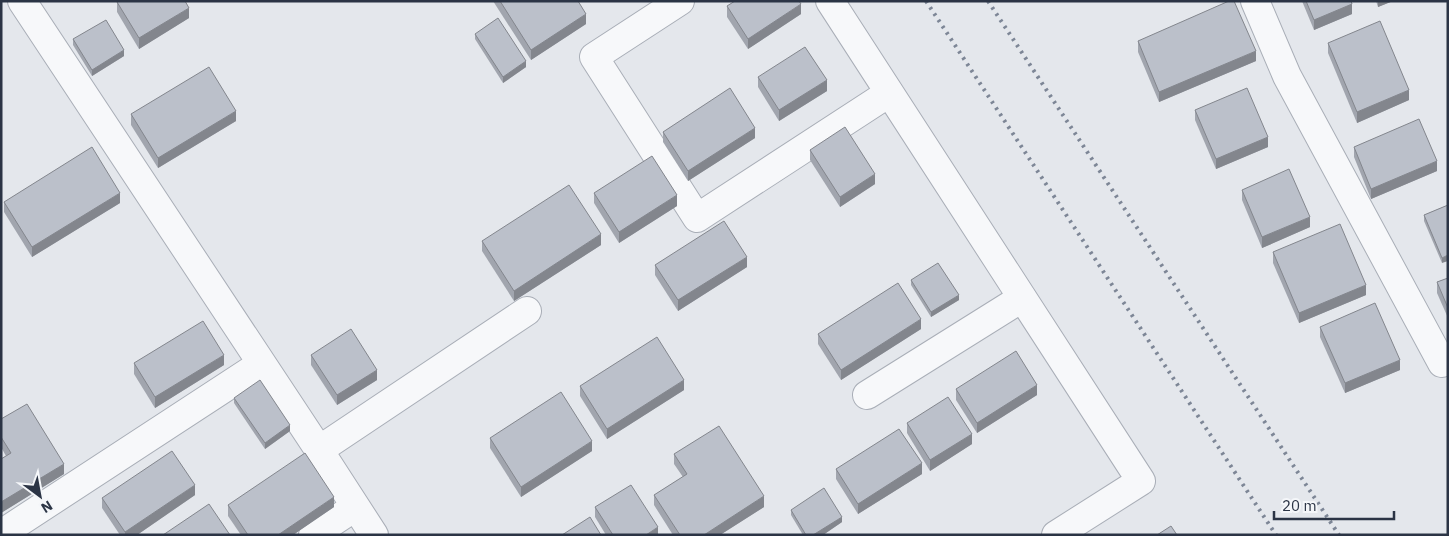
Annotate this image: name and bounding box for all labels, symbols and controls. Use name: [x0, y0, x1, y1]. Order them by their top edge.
north arrow: [15, 471, 65, 521]
scale bar: [1274, 488, 1394, 520]
text: 20 m: [1282, 496, 1317, 515]
text: N: [38, 497, 56, 517]

